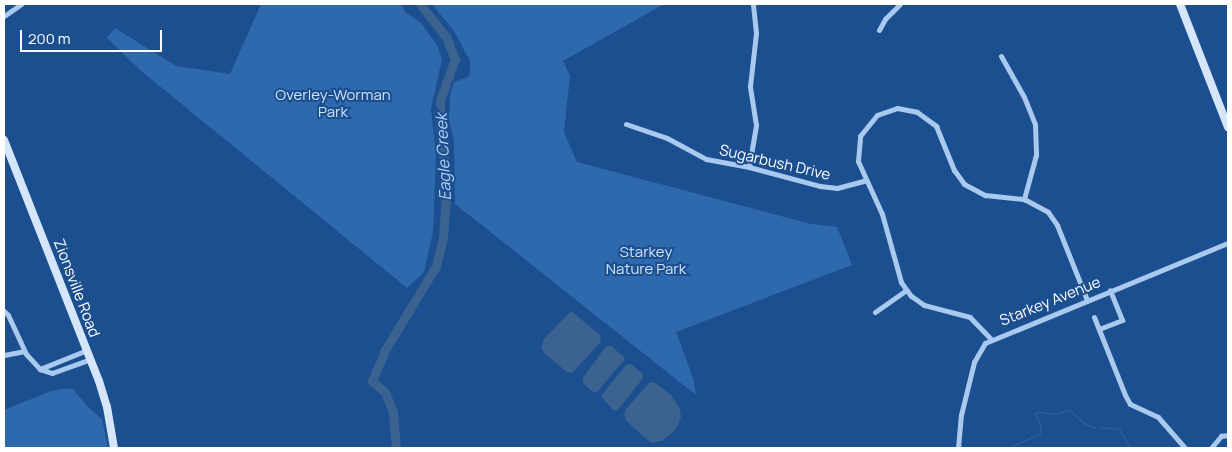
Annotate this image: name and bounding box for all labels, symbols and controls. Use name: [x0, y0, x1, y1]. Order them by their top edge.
scale bar: [22, 20, 165, 52]
text: 200 m: [28, 28, 71, 49]
park label: Overley-Worman Park: [275, 85, 391, 120]
water label: Eagle Creek: [431, 113, 455, 201]
street label: Sugarbush Drive: [718, 140, 832, 184]
street label: Zionsville Road: [50, 236, 104, 340]
park label: Starkey Nature Park: [606, 242, 686, 277]
street label: Starkey Avenue: [997, 273, 1103, 329]

